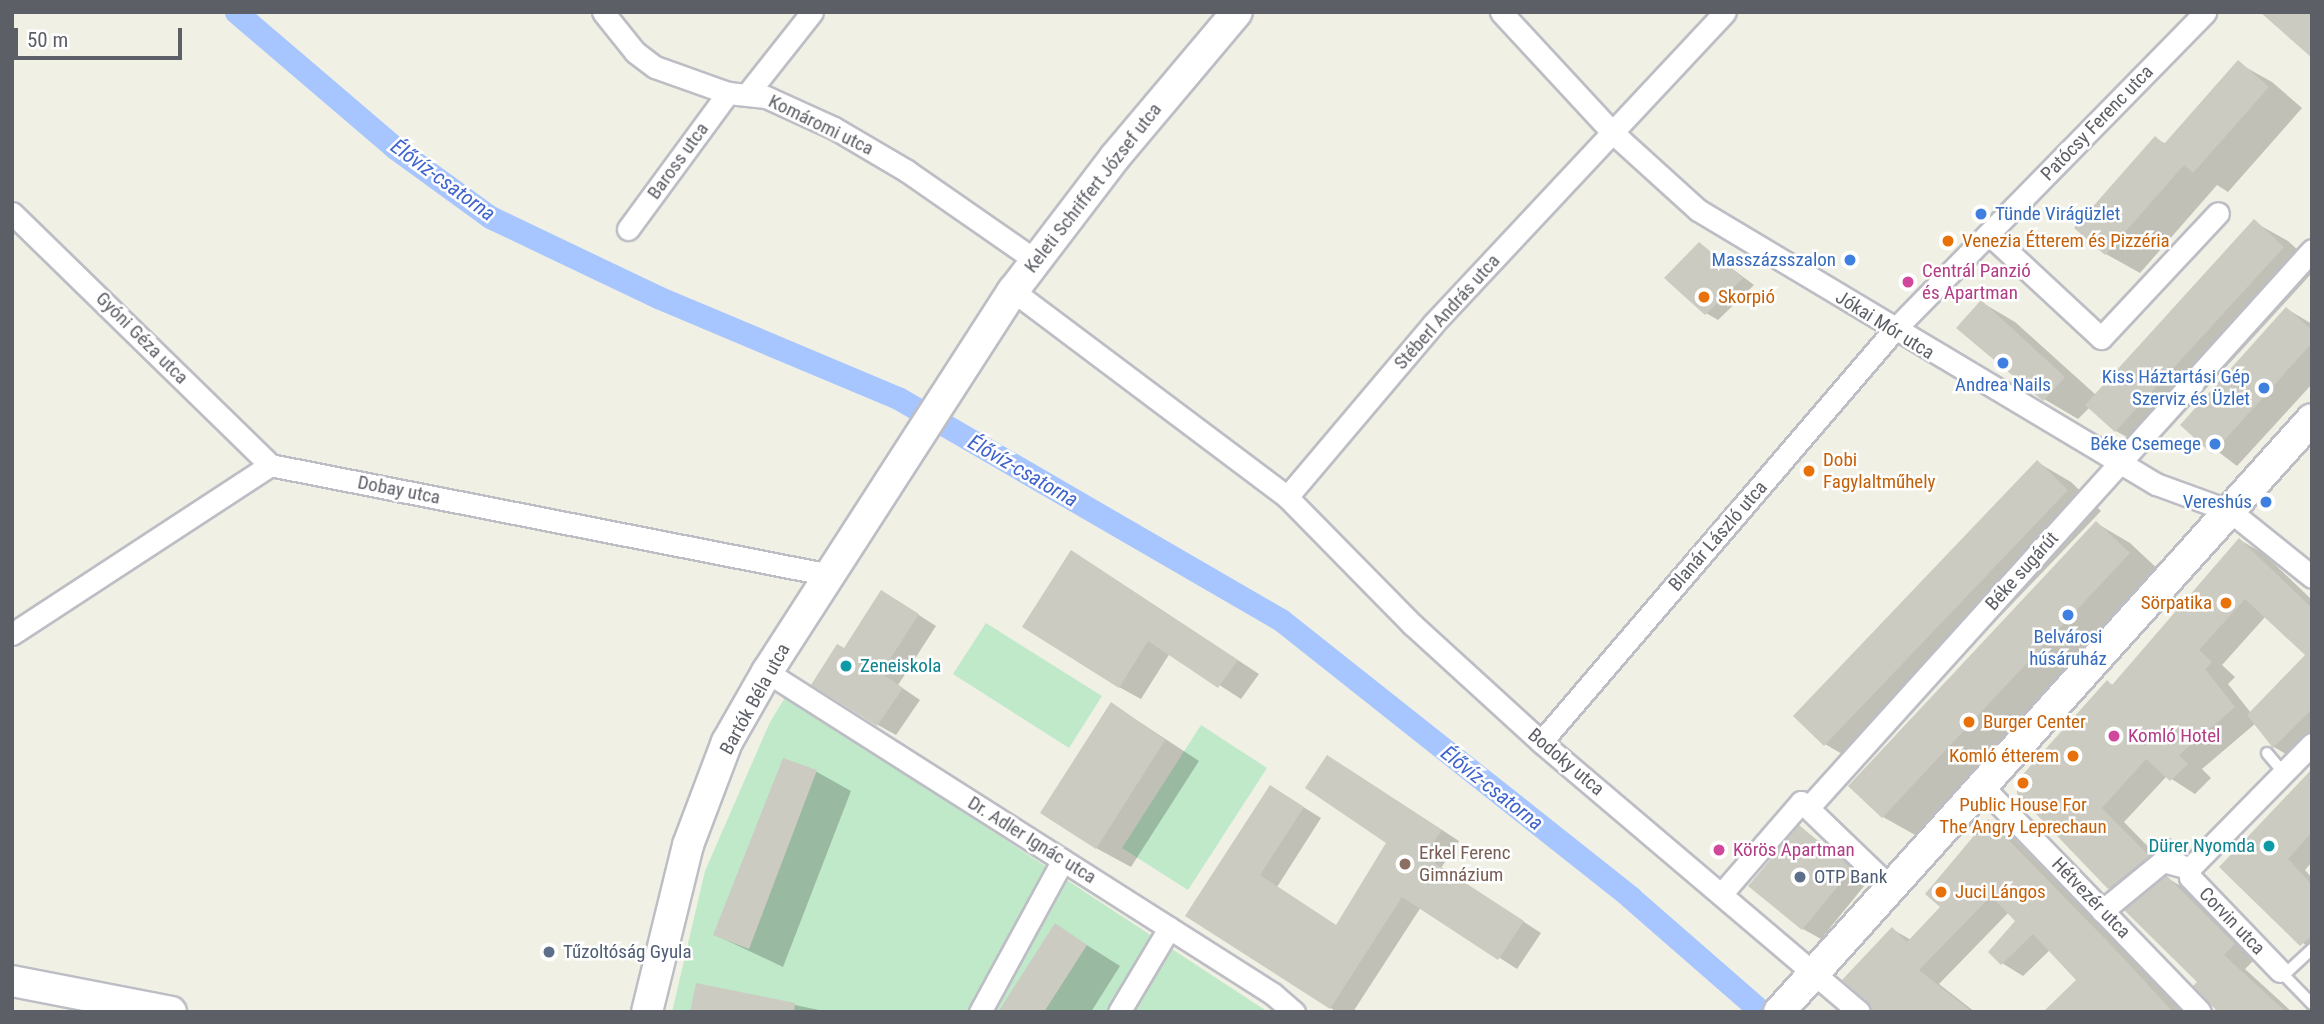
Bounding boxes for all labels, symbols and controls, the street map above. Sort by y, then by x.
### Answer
scale bar [18,14,186,58]
text: 50 m [27,28,68,52]
street label: Patócsy Ferenc utca [2036,61,2158,185]
street label: Komáromi utca [765,90,877,160]
street label: Keleti Schriffert József utca [1020,99,1166,277]
street label: Baross utca [643,118,713,204]
water label: Élővíz-csatorna [386,134,500,226]
place label: Tünde Virágüzlet [1995,203,2120,225]
marker: Tünde Virágüzlet [1973,206,1989,222]
place label: Venezia Étterem és Pizzéria [1962,230,2170,252]
marker: Venezia Étterem és Pizzéria [1940,233,1956,249]
place label: Masszázsszalon [1712,249,1836,271]
street label: Stéberl András utca [1389,250,1505,374]
marker: Masszázsszalon [1842,252,1858,268]
place label: Centrál Panzió és Apartman [1922,260,2031,304]
marker: Centrál Panzió és Apartman [1900,274,1916,290]
place label: Skorpió [1718,286,1775,308]
street label: Jókai Mór utca [1832,286,1938,364]
street label: Gyóni Géza utca [91,287,193,389]
marker: Skorpió [1696,289,1712,305]
marker: Andrea Nails [1995,355,2011,371]
place label: Kiss Háztartási Gép Szerviz és Üzlet [2102,366,2250,410]
place label: Andrea Nails [1955,374,2051,396]
marker: Kiss Háztartási Gép Szerviz és Üzlet [2256,380,2272,396]
water label: Élővíz-csatorna [964,429,1082,513]
place label: Béke Csemege [2090,433,2201,455]
marker: Béke Csemege [2207,436,2223,452]
place label: Dobi Fagylaltműhely [1823,449,1935,493]
marker: Dobi Fagylaltműhely [1801,463,1817,479]
street label: Dobay utca [356,471,442,509]
street label: Blanár László utca [1664,476,1772,596]
place label: Vereshús [2183,491,2252,513]
marker: Vereshús [2258,494,2274,510]
street label: Béke sugárút [1981,527,2063,615]
place label: Sörpatika [2141,592,2212,614]
marker: Sörpatika [2218,595,2234,611]
marker: Belvárosi húsáruház [2060,607,2076,623]
place label: Belvárosi húsáruház [2029,626,2107,670]
street label: Bartók Béla utca [715,640,795,758]
place label: Zeneiskola [860,655,941,677]
marker: Zeneiskola [838,658,854,674]
place label: Burger Center [1983,711,2086,733]
marker: Burger Center [1961,714,1977,730]
street label: Bodoky utca [1523,724,1609,800]
place label: Komló Hotel [2128,725,2220,747]
marker: Komló Hotel [2106,728,2122,744]
water label: Élővíz-csatorna [1436,740,1548,836]
place label: Komló étterem [1949,745,2059,767]
marker: Komló étterem [2065,748,2081,764]
marker: Public House For The Angry Leprechaun [2015,775,2031,791]
street label: Dr. Adler Ignác utca [964,791,1100,889]
place label: Public House For The Angry Leprechaun [1939,794,2107,838]
place label: Dürer Nyomda [2148,835,2255,857]
marker: Dürer Nyomda [2261,838,2277,854]
place label: Körös Apartman [1733,839,1855,861]
place label: Erkel Ferenc Gimnázium [1419,842,1511,886]
marker: Körös Apartman [1711,842,1727,858]
street label: Hétvezér utca [2047,853,2135,943]
marker: Erkel Ferenc Gimnázium [1397,856,1413,872]
place label: OTP Bank [1814,866,1887,888]
marker: OTP Bank [1792,869,1808,885]
place label: Juci Lángos [1955,881,2046,903]
street label: Corvin utca [2194,883,2270,959]
marker: Juci Lángos [1933,884,1949,900]
place label: Tűzoltóság Gyula [563,941,692,963]
marker: Tűzoltóság Gyula [541,944,557,960]

